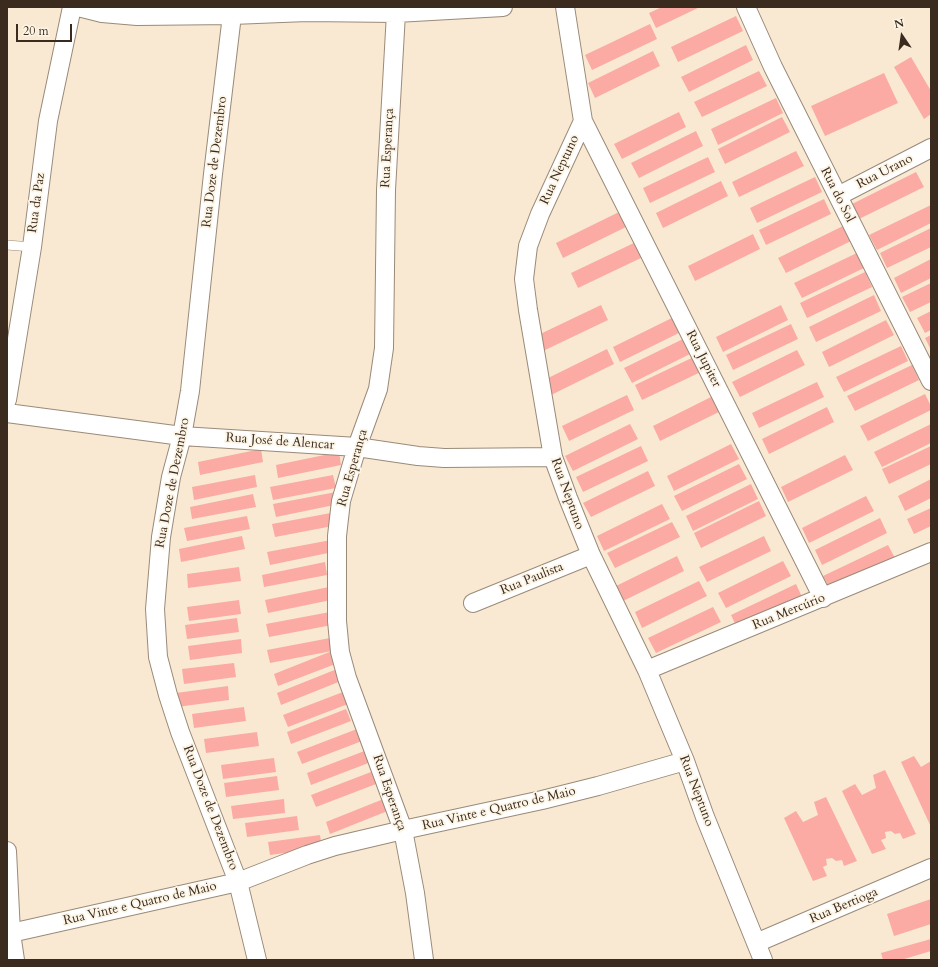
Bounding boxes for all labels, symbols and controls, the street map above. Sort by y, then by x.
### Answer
text: N [893,15,906,32]
scale bar [18,16,74,42]
north arrow [882,16,922,56]
text: 20 m [23,23,49,39]
street label: Rua Doze de Dezembro [199,95,231,229]
street label: Rua Esperança [378,108,398,188]
street label: Rua Neptuno [537,133,583,207]
street label: Rua Urano [854,151,916,193]
street label: Rua do Sol [817,165,857,225]
street label: Rua da Paz [25,172,49,234]
street label: Rua Jupiter [682,328,724,390]
street label: Rua Doze de Dezembro [153,417,193,549]
street label: Rua Esperança [335,428,371,508]
street label: Rua José de Alencar [225,430,335,454]
street label: Rua Neptuno [547,456,587,532]
street label: Rua Paulista [498,559,566,599]
street label: Rua Mercúrio [751,590,827,634]
street label: Rua Doze de Dezembro [179,743,241,873]
street label: Rua Esperança [369,753,409,833]
street label: Rua Neptuno [675,753,717,829]
street label: Rua Vinte e Quatro de Maio [421,784,577,834]
street label: Rua Vinte e Quatro de Maio [62,879,218,929]
street label: Rua Bertioga [808,885,880,927]

